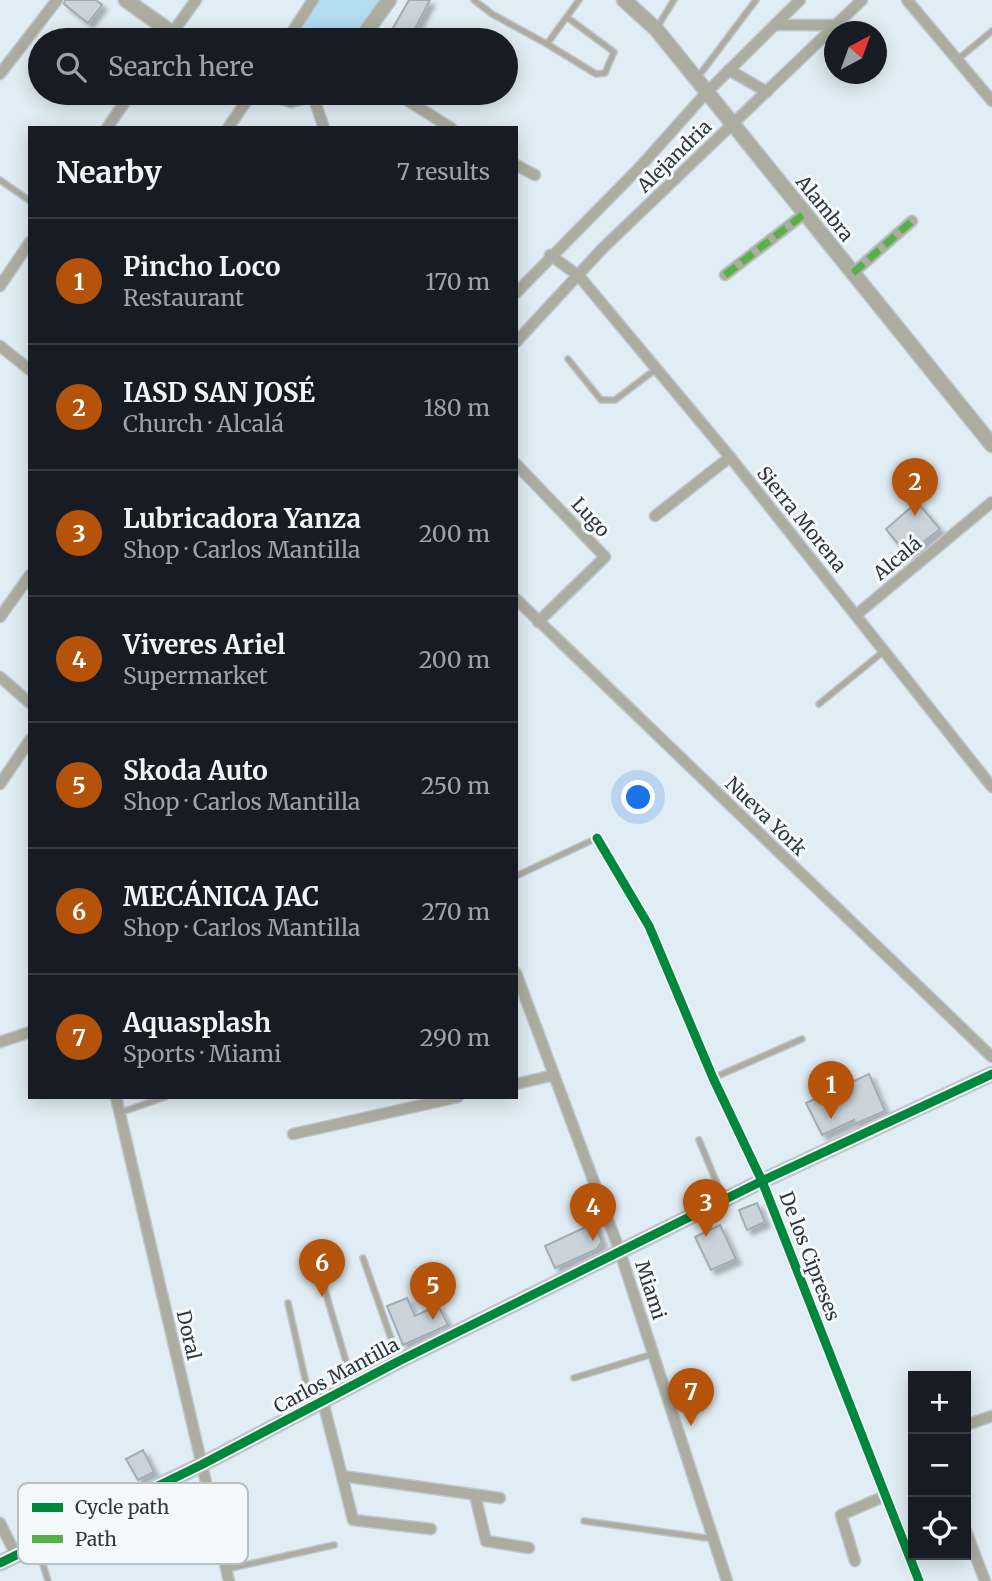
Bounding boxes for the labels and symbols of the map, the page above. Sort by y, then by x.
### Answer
north arrow [824,21,887,84]
street label: Alejandria [631,115,716,198]
street label: Alambra [790,169,859,246]
pin: 2 [892,458,938,516]
street label: Sierra Morena [752,461,852,577]
street label: Lugo [567,492,615,542]
street label: Alcalá [867,531,926,586]
street label: Nueva York [720,771,812,861]
your location [621,780,655,814]
pin: 1 [808,1061,854,1119]
pin: 3 [683,1179,729,1237]
pin: 4 [570,1183,616,1241]
street label: De los Cipreses [774,1188,846,1324]
pin: 6 [299,1239,345,1297]
street label: Miami [630,1258,672,1322]
pin: 5 [410,1262,456,1320]
street label: Doral [172,1308,206,1362]
street label: Carlos Mantilla [269,1332,403,1418]
pin: 7 [668,1368,714,1426]
legend [18,1483,248,1564]
text: Cycle path [75,1495,170,1519]
text: Path [75,1527,117,1551]

